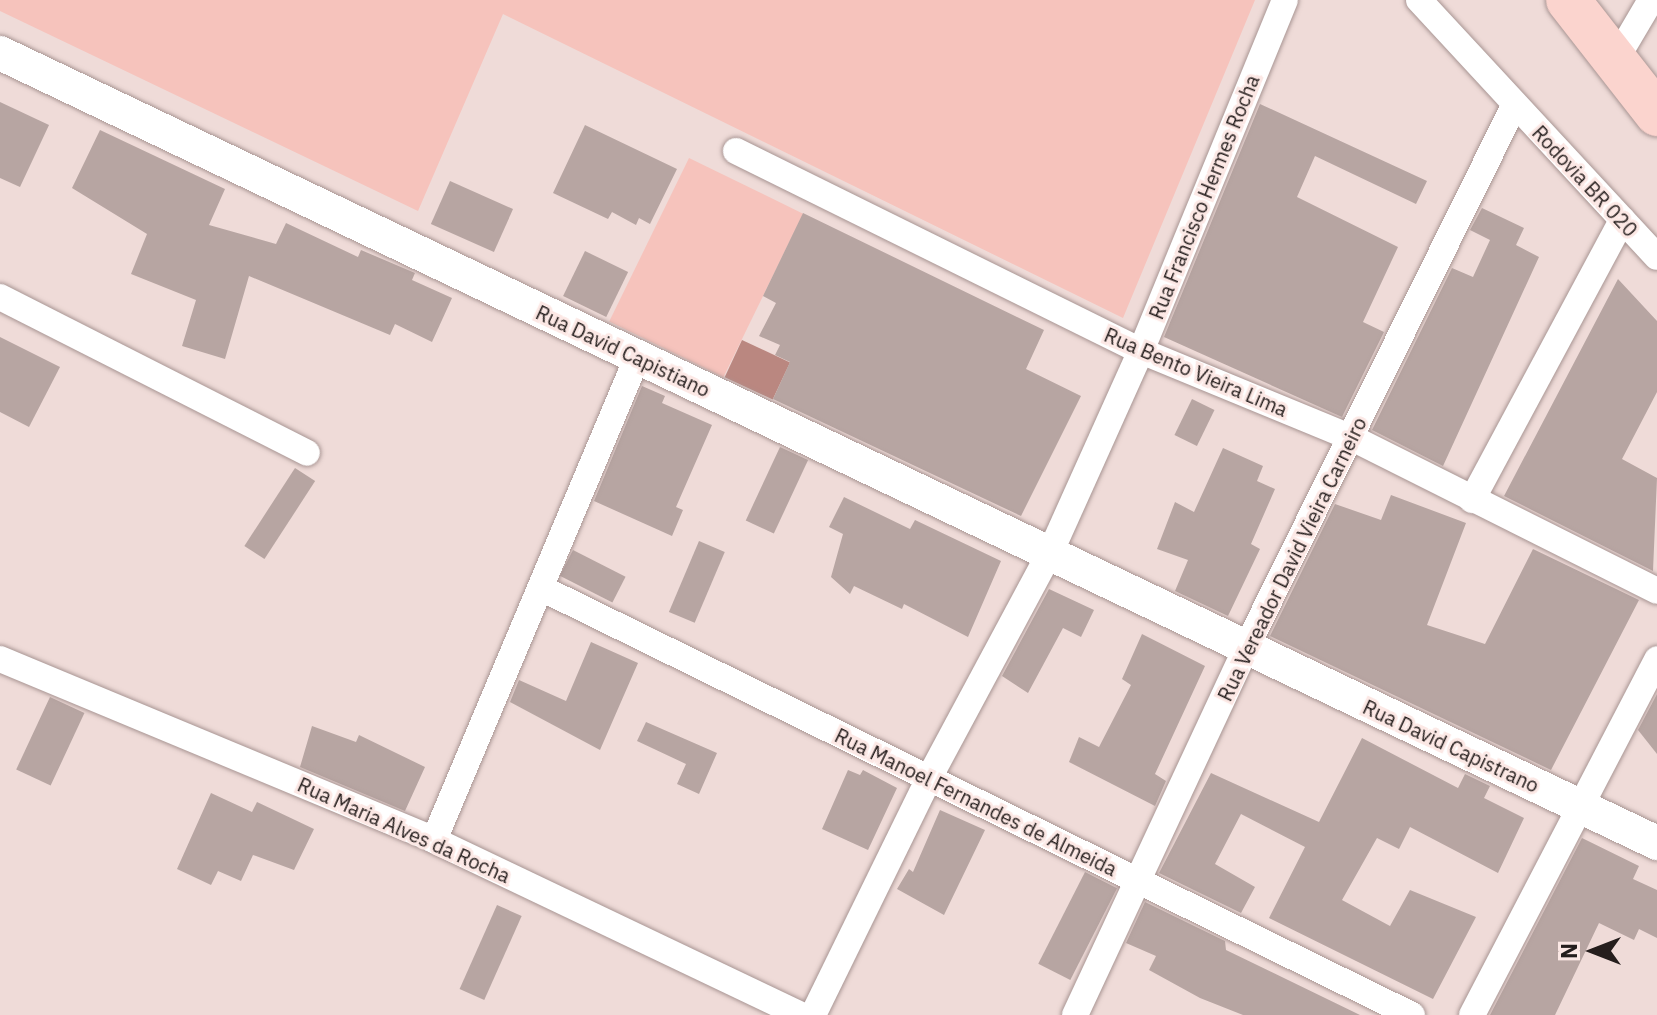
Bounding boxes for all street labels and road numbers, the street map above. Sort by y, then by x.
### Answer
street label: Rua Francisco Hermes Rocha [1144,71,1264,323]
street label: Rodovia BR 020 [1527,120,1643,242]
street label: Rua David Capistiano [532,300,714,402]
street label: Rua Bento Vieira Lima [1101,323,1291,421]
street label: Rua Vereador David Vieira Carneiro [1213,413,1371,705]
street label: Rua David Capistrano [1359,695,1543,797]
street label: Rua Manoel Fernandes de Almeida [831,723,1121,881]
street label: Rua Maria Alves da Rocha [294,772,514,888]

